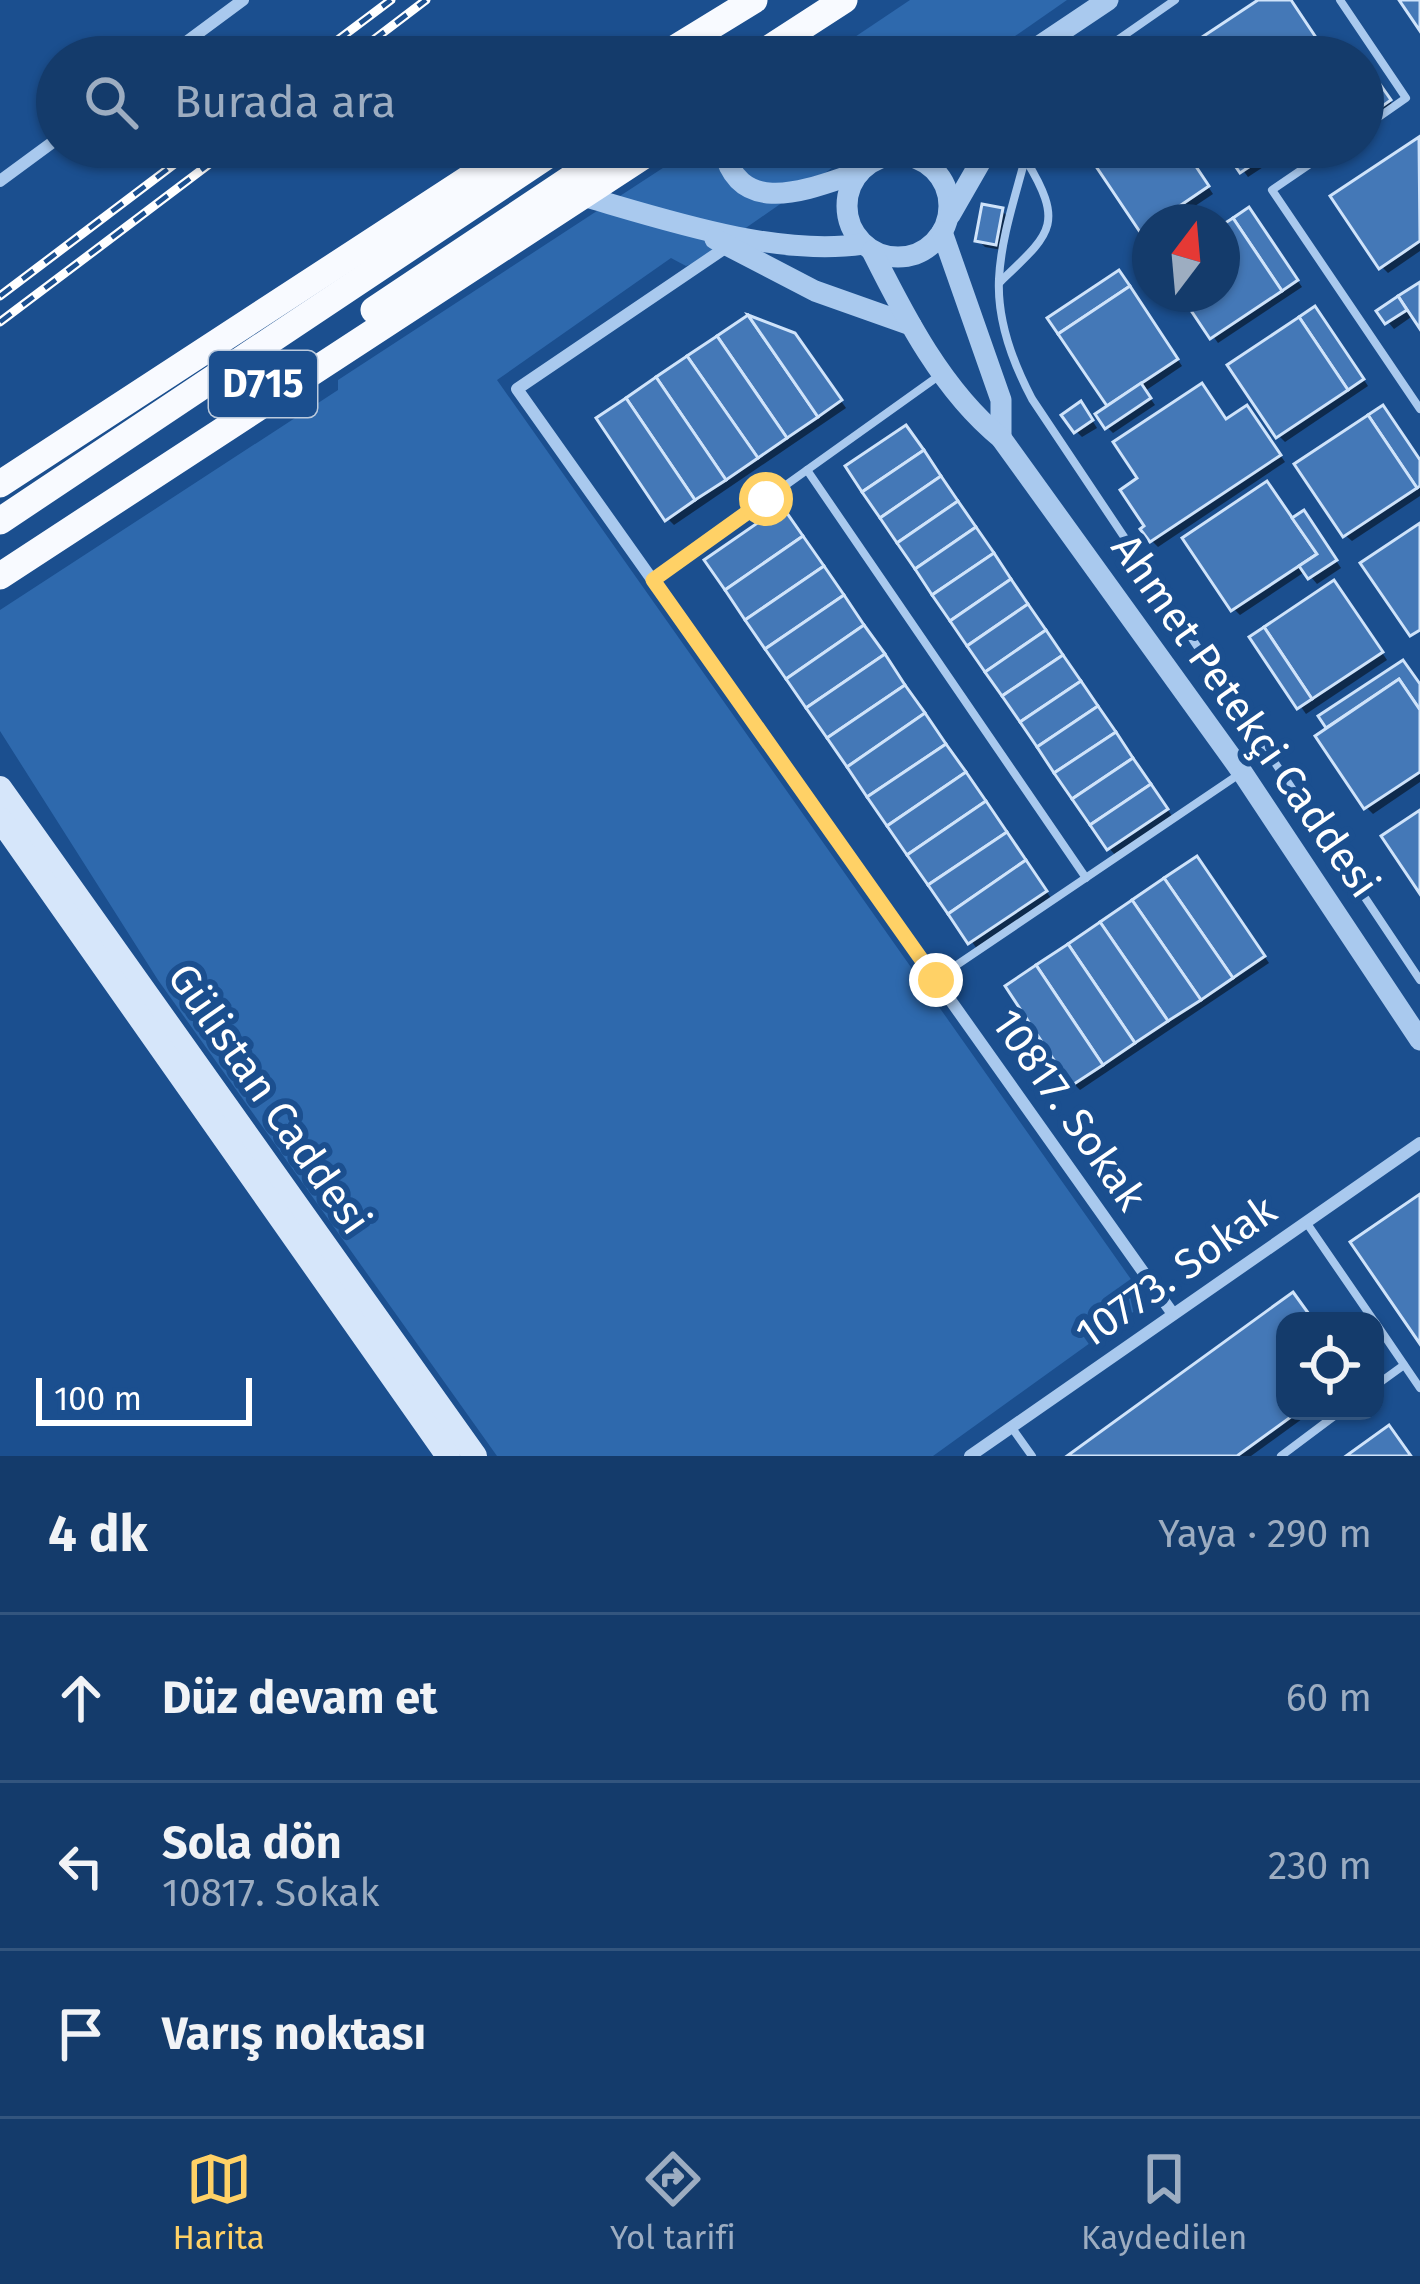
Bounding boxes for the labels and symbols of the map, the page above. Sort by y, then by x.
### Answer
north arrow [1132,204,1240,312]
road number: D715 [209,351,317,417]
route start [739,472,793,526]
street label: Ahmet Petekçi Caddesi [1101,525,1389,907]
route end [909,953,963,1007]
street label: Gülistan Caddesi [157,954,381,1244]
street label: 10817. Sokak [981,1000,1157,1221]
street label: 10773. Sokak [1066,1185,1286,1359]
scale bar [36,1372,252,1425]

